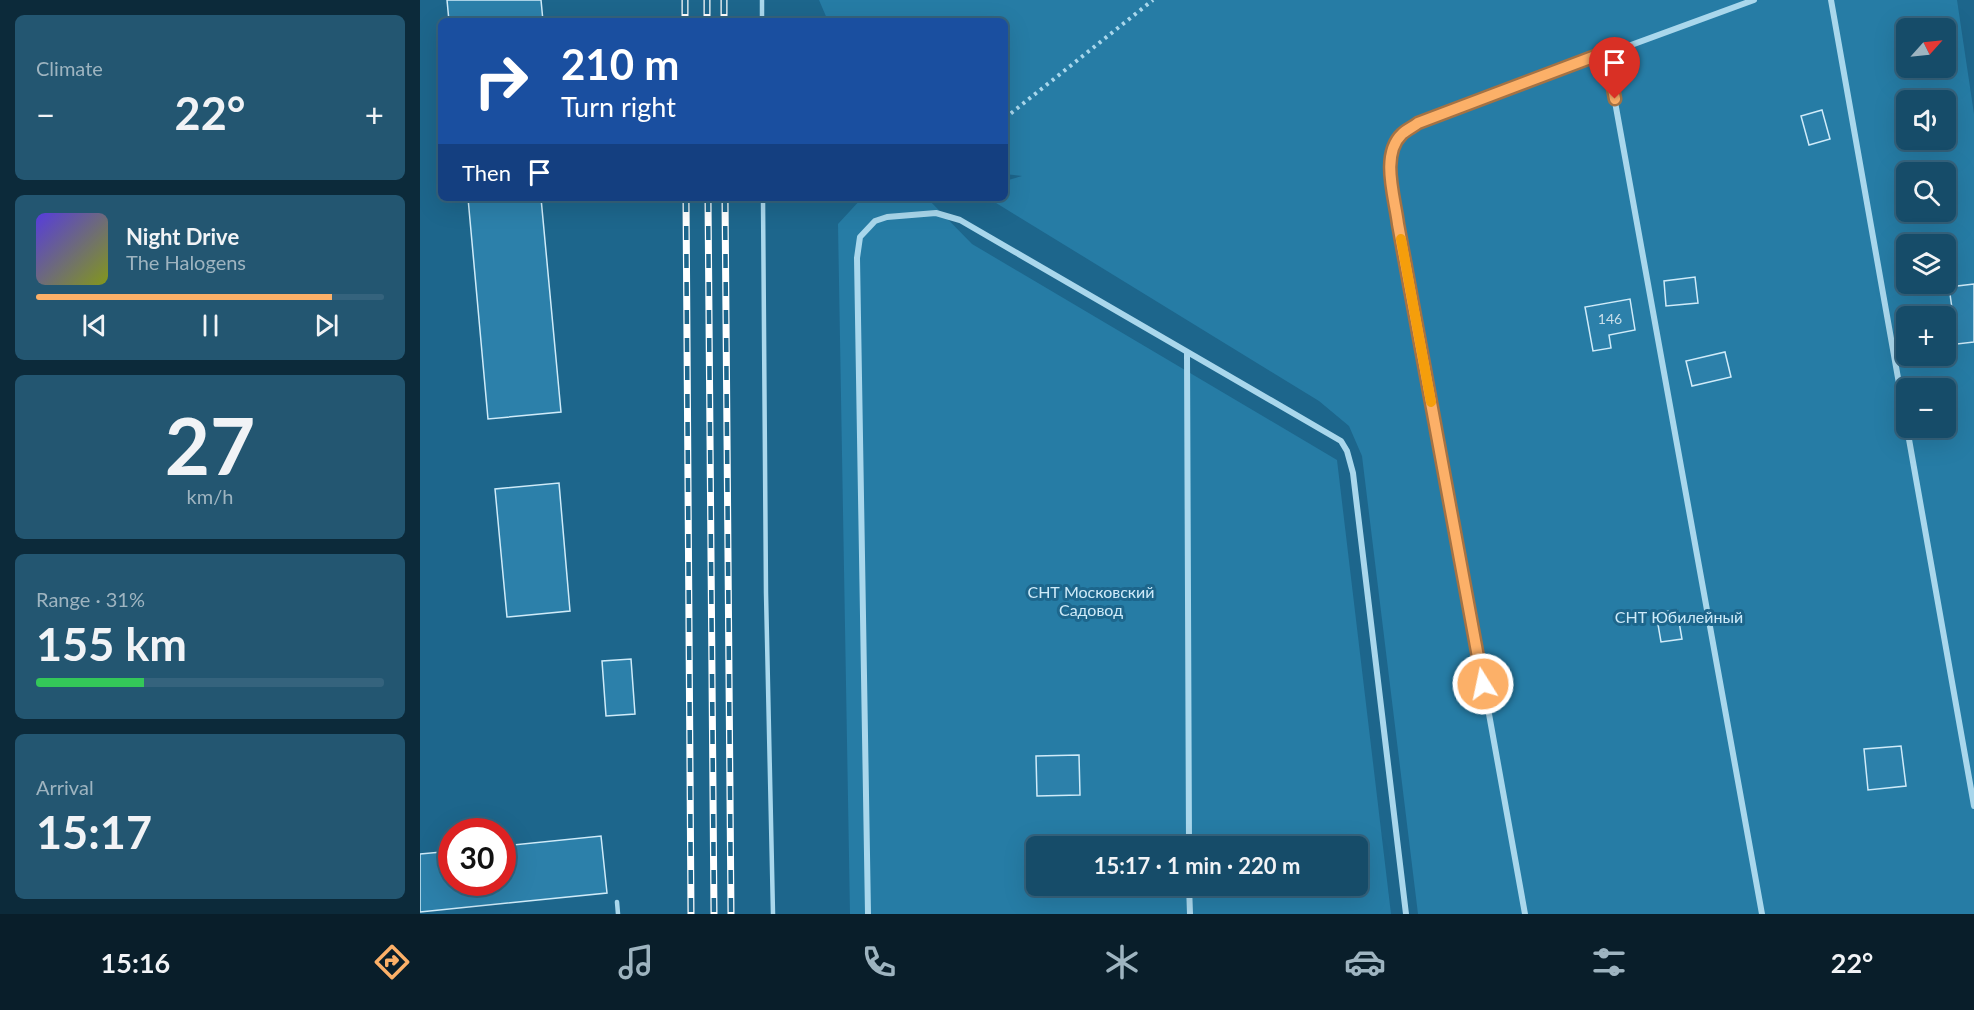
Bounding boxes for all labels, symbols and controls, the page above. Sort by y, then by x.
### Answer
north arrow [1896,18,1956,78]
map controls [1896,18,1956,438]
pin [1589,37,1640,99]
text: 210 m [561,39,679,89]
icon: right [462,42,540,120]
icon: arrive [1598,46,1631,79]
text: Climate [36,56,103,80]
text: 22° [175,86,245,140]
text: Turn right [561,90,676,123]
button: sound [1896,90,1956,150]
text: − [36,94,55,134]
text: + [365,94,384,134]
icon: arrive [523,156,556,189]
text: Then [462,159,511,186]
button: search [1896,162,1956,222]
text: Night Drive [126,223,239,250]
button: layers [1896,234,1956,294]
text: The Halogens [126,250,246,274]
button: + [1896,306,1956,366]
icon: previous [78,309,111,342]
icon: pause [194,309,227,342]
icon: next [310,309,343,342]
house number: 146 [1598,310,1622,327]
button: − [1896,378,1956,438]
text: 27 [165,398,255,492]
text: km/h [187,484,233,508]
park label: СНТ Московский Садовод [1027,582,1155,619]
text: Range · 31% [36,587,145,611]
park label: СНТ Юбилейный [1615,607,1743,626]
text: 155 km [36,617,187,671]
position arrow [1451,652,1515,716]
text: Arrival [36,775,94,799]
text: 15:17 [36,805,152,859]
speed limit sign: 30 [438,818,516,896]
text: 15:17 · 1 min · 220 m [1094,852,1300,879]
icon: directions [371,941,413,983]
icon: music [615,941,657,983]
icon: phone [858,941,900,983]
icon: climate [1101,941,1143,983]
icon: car [1344,941,1386,983]
icon: filters [1588,941,1630,983]
text: 15:16 [101,946,170,979]
text: 22° [1831,946,1873,979]

